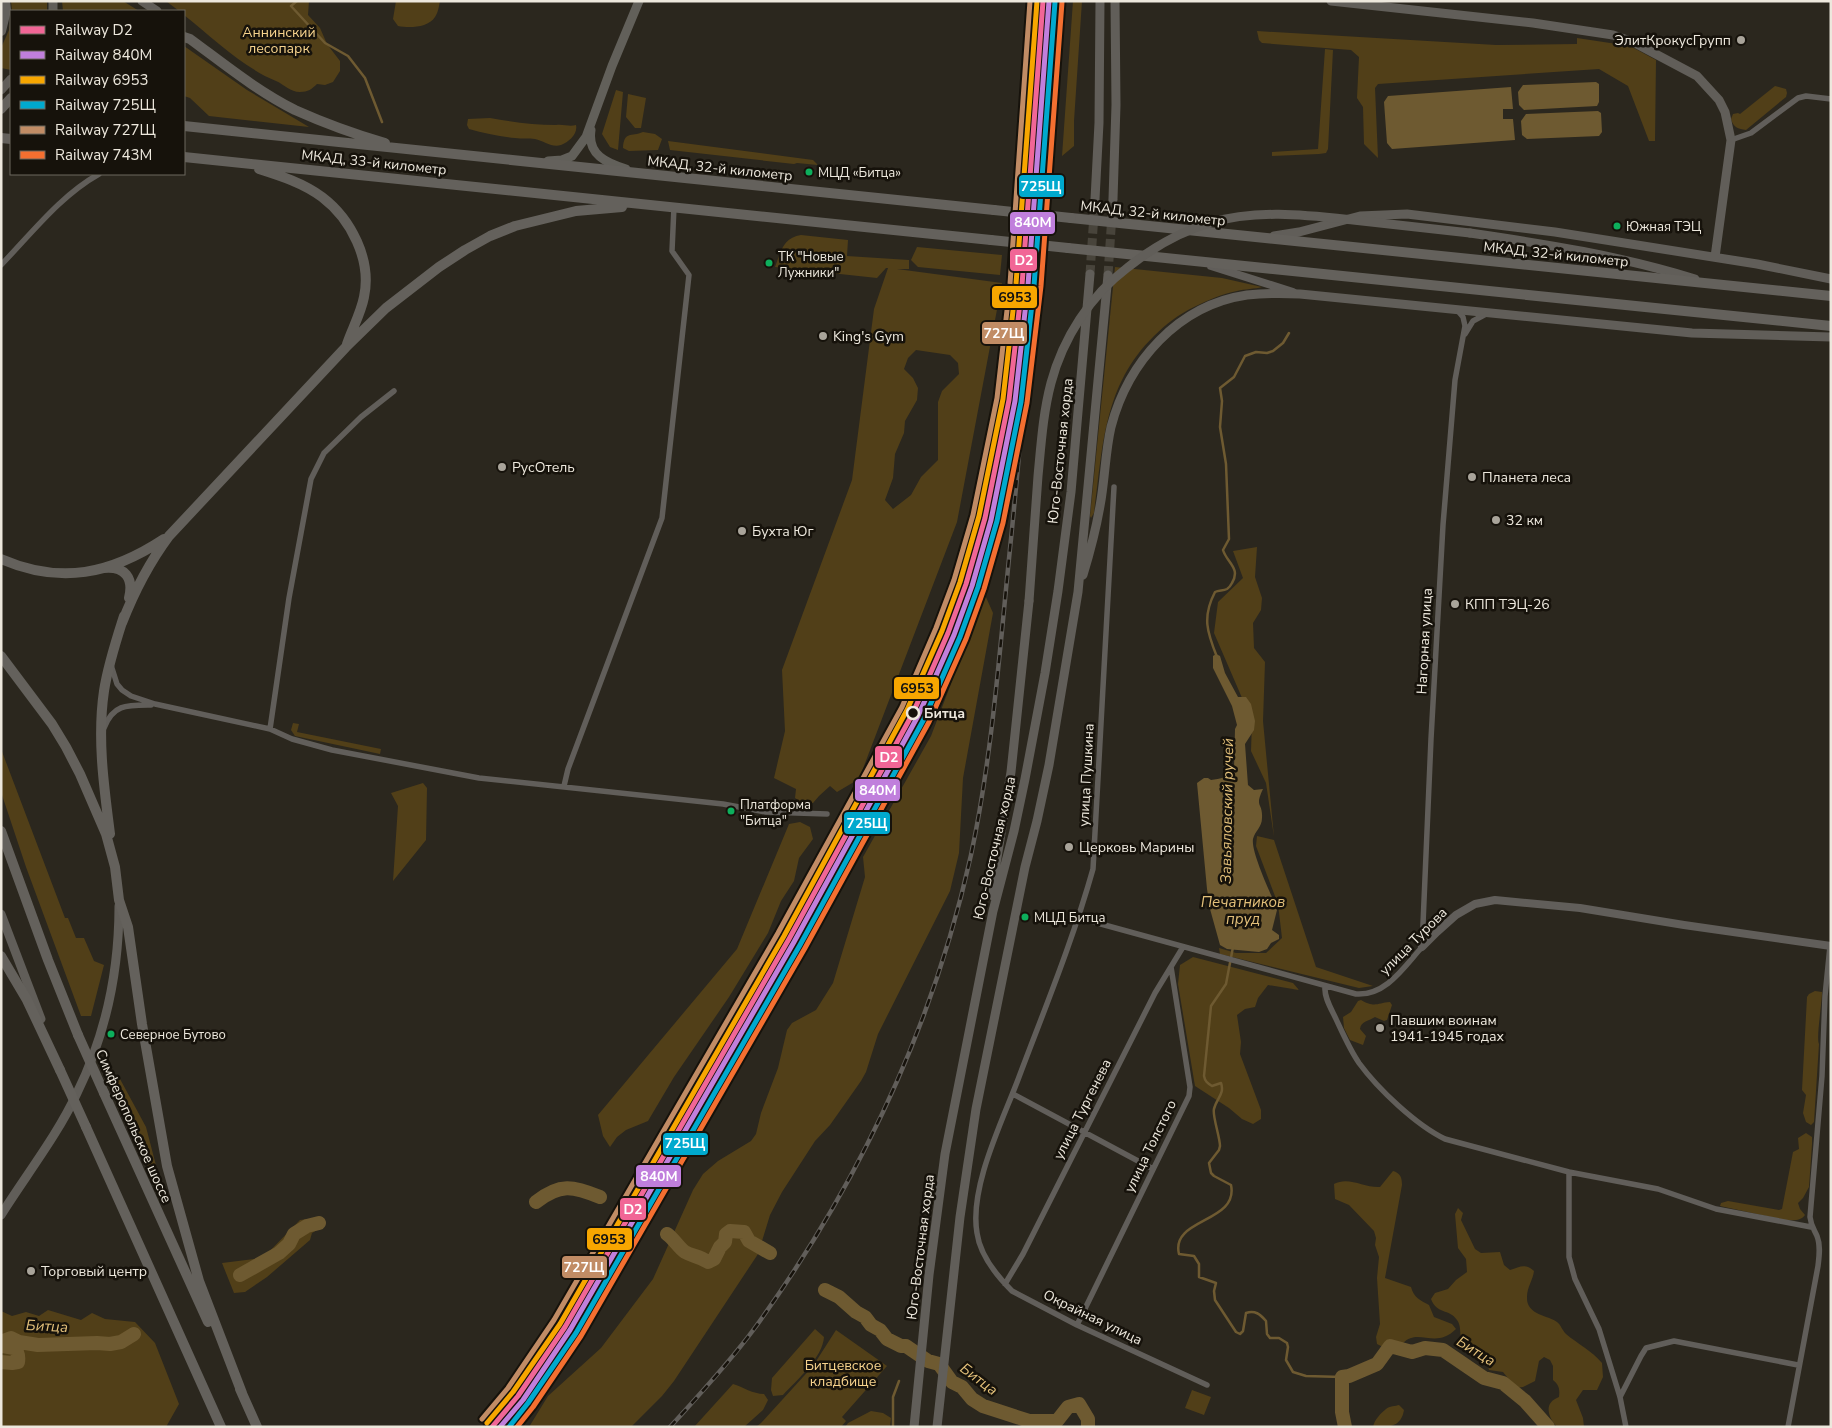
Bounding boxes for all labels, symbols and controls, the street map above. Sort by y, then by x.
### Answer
legend [10,10,185,175]
text: Railway D2 [55,20,133,40]
park label: Аннинский лесопарк [242,23,316,58]
place label: ЭлитКрокусГрупп [1614,31,1731,50]
marker: ЭлитКрокусГрупп [1735,34,1747,46]
text: Railway 840М [55,45,152,65]
text: Railway 6953 [55,70,149,90]
text: Railway 725Щ [55,95,156,115]
text: Railway 727Щ [55,120,156,140]
text: Railway 743М [55,145,152,165]
street label: МКАД, 33-й километр [300,145,448,180]
street label: МКАД, 32-й километр [646,151,794,186]
place label: МЦД «Битца» [818,164,901,182]
marker: МЦД «Битца» [804,167,814,177]
line badge: 725Щ [1018,174,1065,198]
text: 725Щ [1021,177,1062,196]
street label: МКАД, 32-й километр [1079,196,1227,231]
line badge: 840М [1009,211,1056,235]
text: 840М [1014,213,1052,232]
place label: Южная ТЭЦ [1626,218,1701,236]
marker: Южная ТЭЦ [1612,221,1622,231]
street label: МКАД, 32-й километр [1482,237,1630,272]
place label: ТК "Новые Лужники" [778,248,843,282]
line badge: D2 [1009,248,1038,272]
text: D2 [1014,251,1034,270]
marker: ТК "Новые Лужники" [764,258,774,268]
line badge: 6953 [991,285,1038,309]
text: 6953 [998,288,1032,307]
line badge: 727Щ [981,321,1028,345]
text: 727Щ [984,324,1025,343]
place label: King's Gym [833,327,904,346]
marker: King's Gym [817,330,829,342]
street label: Юго-Восточная хорда [1043,377,1078,525]
place label: РусОтель [512,458,575,477]
marker: РусОтель [496,461,508,473]
place label: Планета леса [1482,468,1571,487]
marker: Планета леса [1466,471,1478,483]
place label: 32 км [1506,511,1543,530]
marker: 32 км [1490,514,1502,526]
place label: Бухта Юг [752,522,814,541]
marker: Бухта Юг [736,525,748,537]
street label: Нагорная улица [1412,587,1437,695]
place label: КПП ТЭЦ-26 [1465,595,1550,614]
marker: КПП ТЭЦ-26 [1449,598,1461,610]
line badge: 6953 [893,676,940,700]
text: 6953 [900,679,934,698]
place label: Битца [924,704,965,723]
marker: Битца [906,706,920,720]
street label: улица Пушкина [1074,723,1099,827]
water label: Завьяловский ручей [1216,738,1238,884]
line badge: D2 [874,745,903,769]
text: D2 [879,748,899,767]
street label: Юго-Восточная хорда [969,775,1020,922]
line badge: 840М [854,778,901,802]
text: 840М [859,781,897,800]
place label: Платформа "Битца" [740,796,811,830]
marker: Платформа "Битца" [726,806,736,816]
line badge: 725Щ [843,811,891,835]
text: 725Щ [847,814,888,833]
place label: Церковь Марины [1079,838,1194,857]
marker: Церковь Марины [1063,841,1075,853]
water label: Печатников пруд [1201,892,1285,929]
street label: улица Турова [1375,903,1451,979]
place label: МЦД Битца [1034,909,1106,927]
marker: МЦД Битца [1020,912,1030,922]
place label: Павшим воинам 1941-1945 годах [1390,1011,1505,1046]
marker: Павшим воинам 1941-1945 годах [1374,1022,1386,1034]
place label: Северное Бутово [120,1026,226,1044]
marker: Северное Бутово [106,1029,116,1039]
street label: Симферопольское шоссе [91,1046,176,1206]
street label: улица Тургенева [1049,1056,1116,1163]
street label: улица Толстого [1120,1097,1181,1196]
line badge: 725Щ [662,1132,709,1156]
text: 725Щ [665,1134,706,1153]
line badge: 840М [635,1164,682,1188]
text: 840М [640,1167,678,1186]
street label: Юго-Восточная хорда [902,1173,939,1321]
line badge: D2 [619,1197,647,1221]
text: D2 [623,1200,643,1219]
line badge: 6953 [586,1227,633,1251]
text: 6953 [592,1230,626,1249]
line badge: 727Щ [561,1255,608,1279]
text: 727Щ [564,1258,605,1277]
place label: Торговый центр [41,1262,147,1281]
marker: Торговый центр [25,1265,37,1277]
street label: Окрайная улица [1040,1285,1146,1350]
water label: Битца [25,1315,69,1337]
water label: Битца [1453,1331,1499,1371]
park label: Битцевское кладбище [805,1356,881,1391]
water label: Битца [956,1358,1002,1400]

